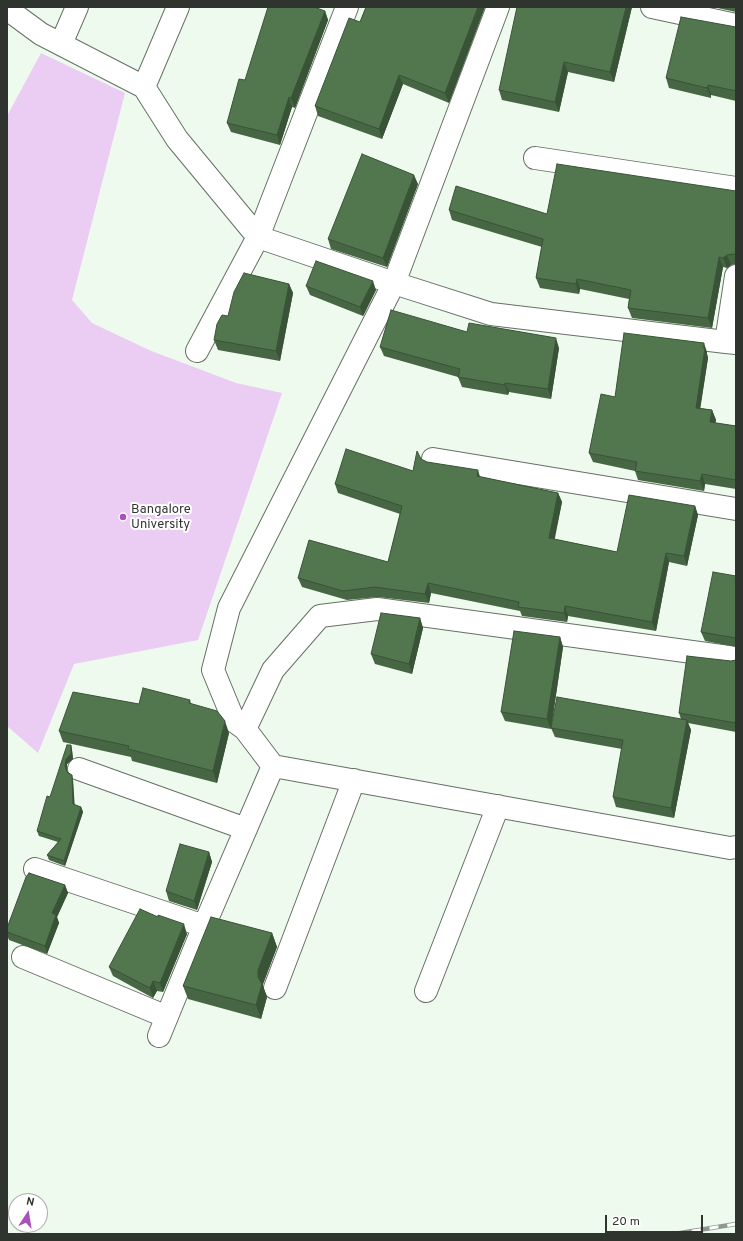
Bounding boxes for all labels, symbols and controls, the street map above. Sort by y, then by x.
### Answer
place label: Bangalore University [131,502,191,533]
marker: Bangalore University [118,512,128,522]
north arrow [8,1193,48,1233]
text: N [25,1195,36,1210]
scale bar [607,1207,705,1233]
text: 20 m [612,1214,640,1230]

